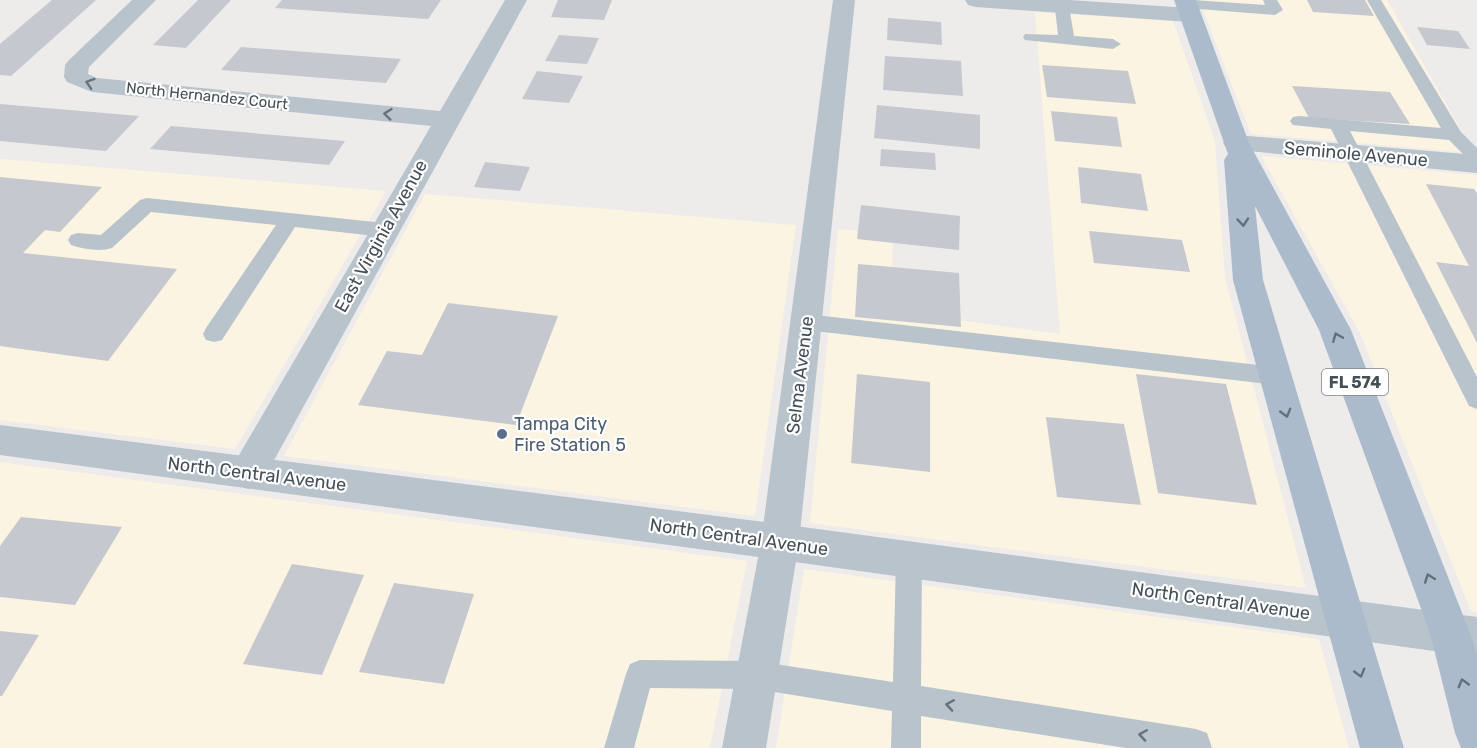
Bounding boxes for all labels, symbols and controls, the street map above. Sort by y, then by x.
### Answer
one-way arrow [85,78,96,90]
street label: North Hernandez Court [125,79,289,113]
one-way arrow [384,108,393,121]
street label: Seminole Avenue [1283,137,1429,171]
street label: East Virginia Avenue [330,156,432,316]
one-way arrow [1236,218,1249,227]
street label: Selma Avenue [782,315,818,435]
one-way arrow [1332,332,1344,343]
road number: FL 574 [1322,369,1388,395]
one-way arrow [1279,407,1291,418]
place label: Tampa City Fire Station 5 [514,413,626,456]
marker: Tampa City Fire Station 5 [495,427,509,441]
street label: North Central Avenue [166,452,348,496]
street label: North Central Avenue [648,514,830,560]
one-way arrow [1424,573,1436,584]
street label: North Central Avenue [1130,578,1312,624]
one-way arrow [1353,667,1365,678]
one-way arrow [1458,678,1471,688]
one-way arrow [945,700,955,712]
one-way arrow [1138,730,1147,742]

